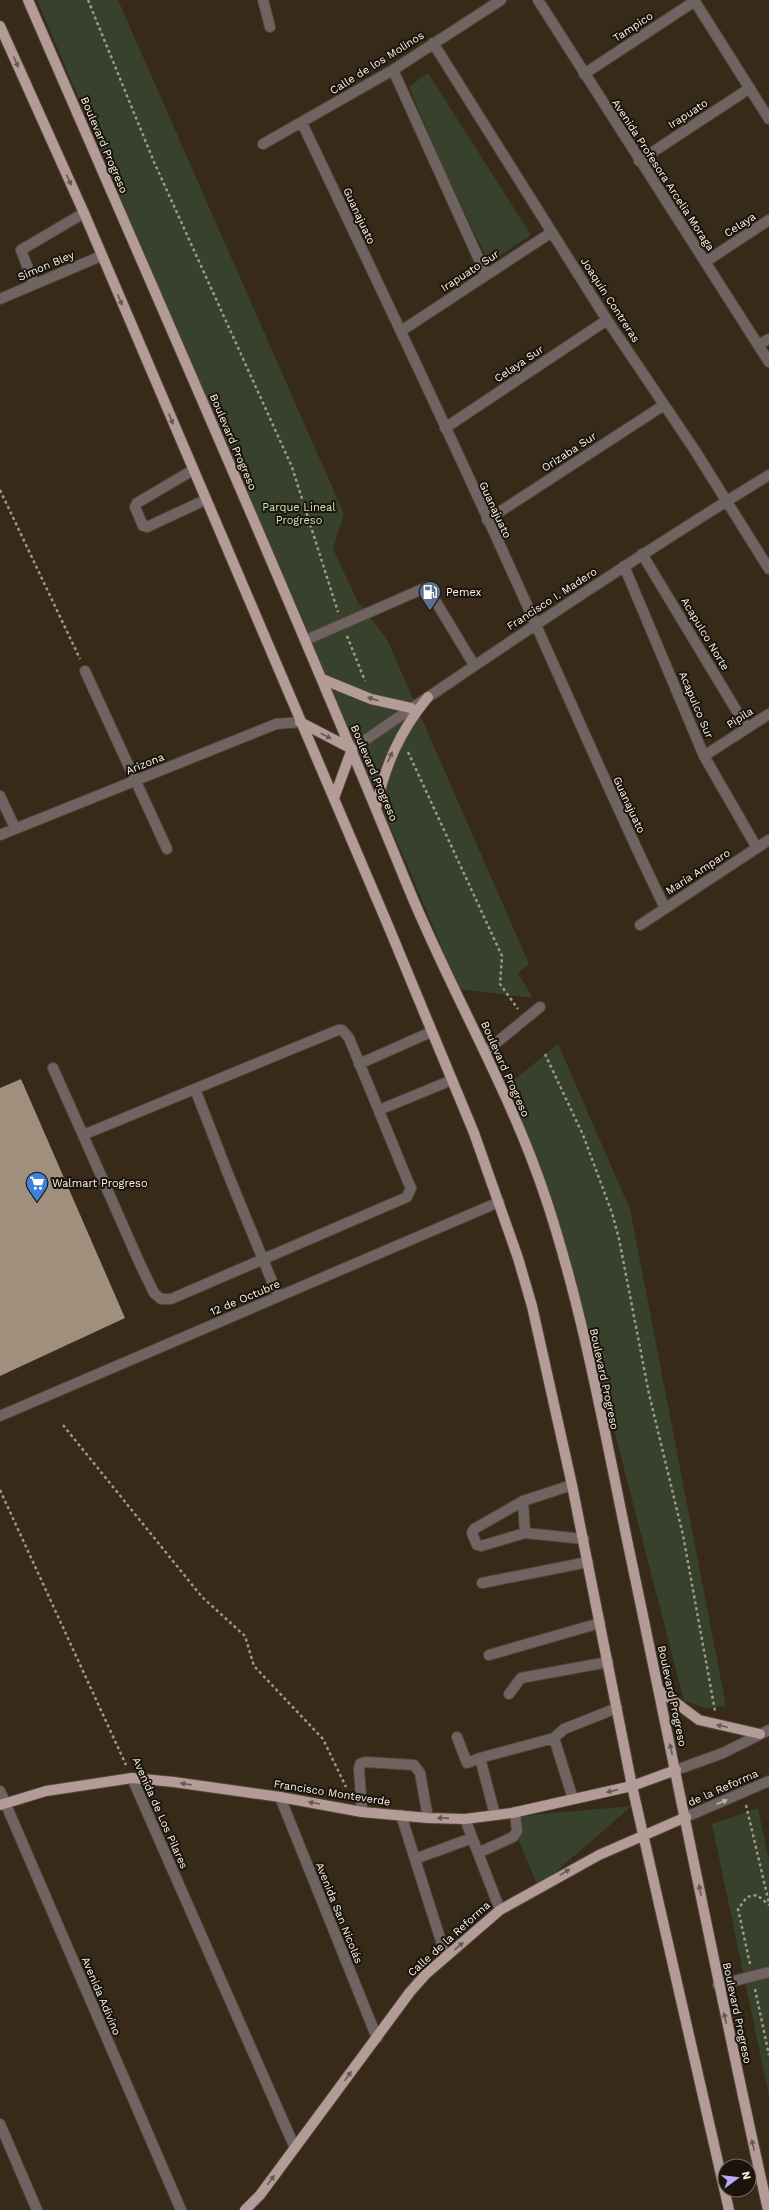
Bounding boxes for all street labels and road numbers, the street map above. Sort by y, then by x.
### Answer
street label: Tampico [611,9,655,45]
street label: Calle de los Molinos [328,29,427,97]
street label: Boulevard Progreso [78,95,130,195]
street label: Irapuato [666,96,710,132]
street label: Avenida Profesora Arcelia Moraga [609,97,717,253]
street label: Guanajuato [340,186,378,246]
street label: Celaya [722,210,758,240]
street label: Irapuato Sur [438,247,502,295]
street label: Simon Bley [16,248,76,284]
street label: Joaquín Contreras [578,255,642,345]
street label: Celaya Sur [492,342,547,385]
street label: Boulevard Progreso [207,392,259,492]
street label: Orizaba Sur [539,429,599,474]
street label: Guanajuato [476,480,514,540]
street label: Francisco I. Madero [505,565,599,633]
street label: Acapulco Norte [678,595,732,673]
street label: Acapulco Sur [676,670,716,741]
street label: Pípila [724,705,756,731]
street label: Boulevard Progreso [348,723,400,823]
street label: Arizona [124,750,166,778]
street label: Guanajuato [610,775,648,835]
street label: María Amparo [663,846,733,898]
street label: Boulevard Progreso [478,1019,532,1119]
street label: 12 de Octubre [208,1277,282,1319]
street label: Boulevard Progreso [587,1327,621,1431]
street label: Boulevard Progreso [655,1644,689,1748]
street label: Avenida de Los Pilares [130,1755,191,1871]
street label: de la Reforma [686,1767,760,1809]
street label: Francisco Monteverde [273,1777,391,1809]
street label: Avenida San Nicolás [313,1860,365,1966]
street label: Calle de la Reforma [405,1899,493,1979]
street label: Avenida Adivino [79,1955,123,2037]
street label: Boulevard Progreso [720,1961,754,2065]

